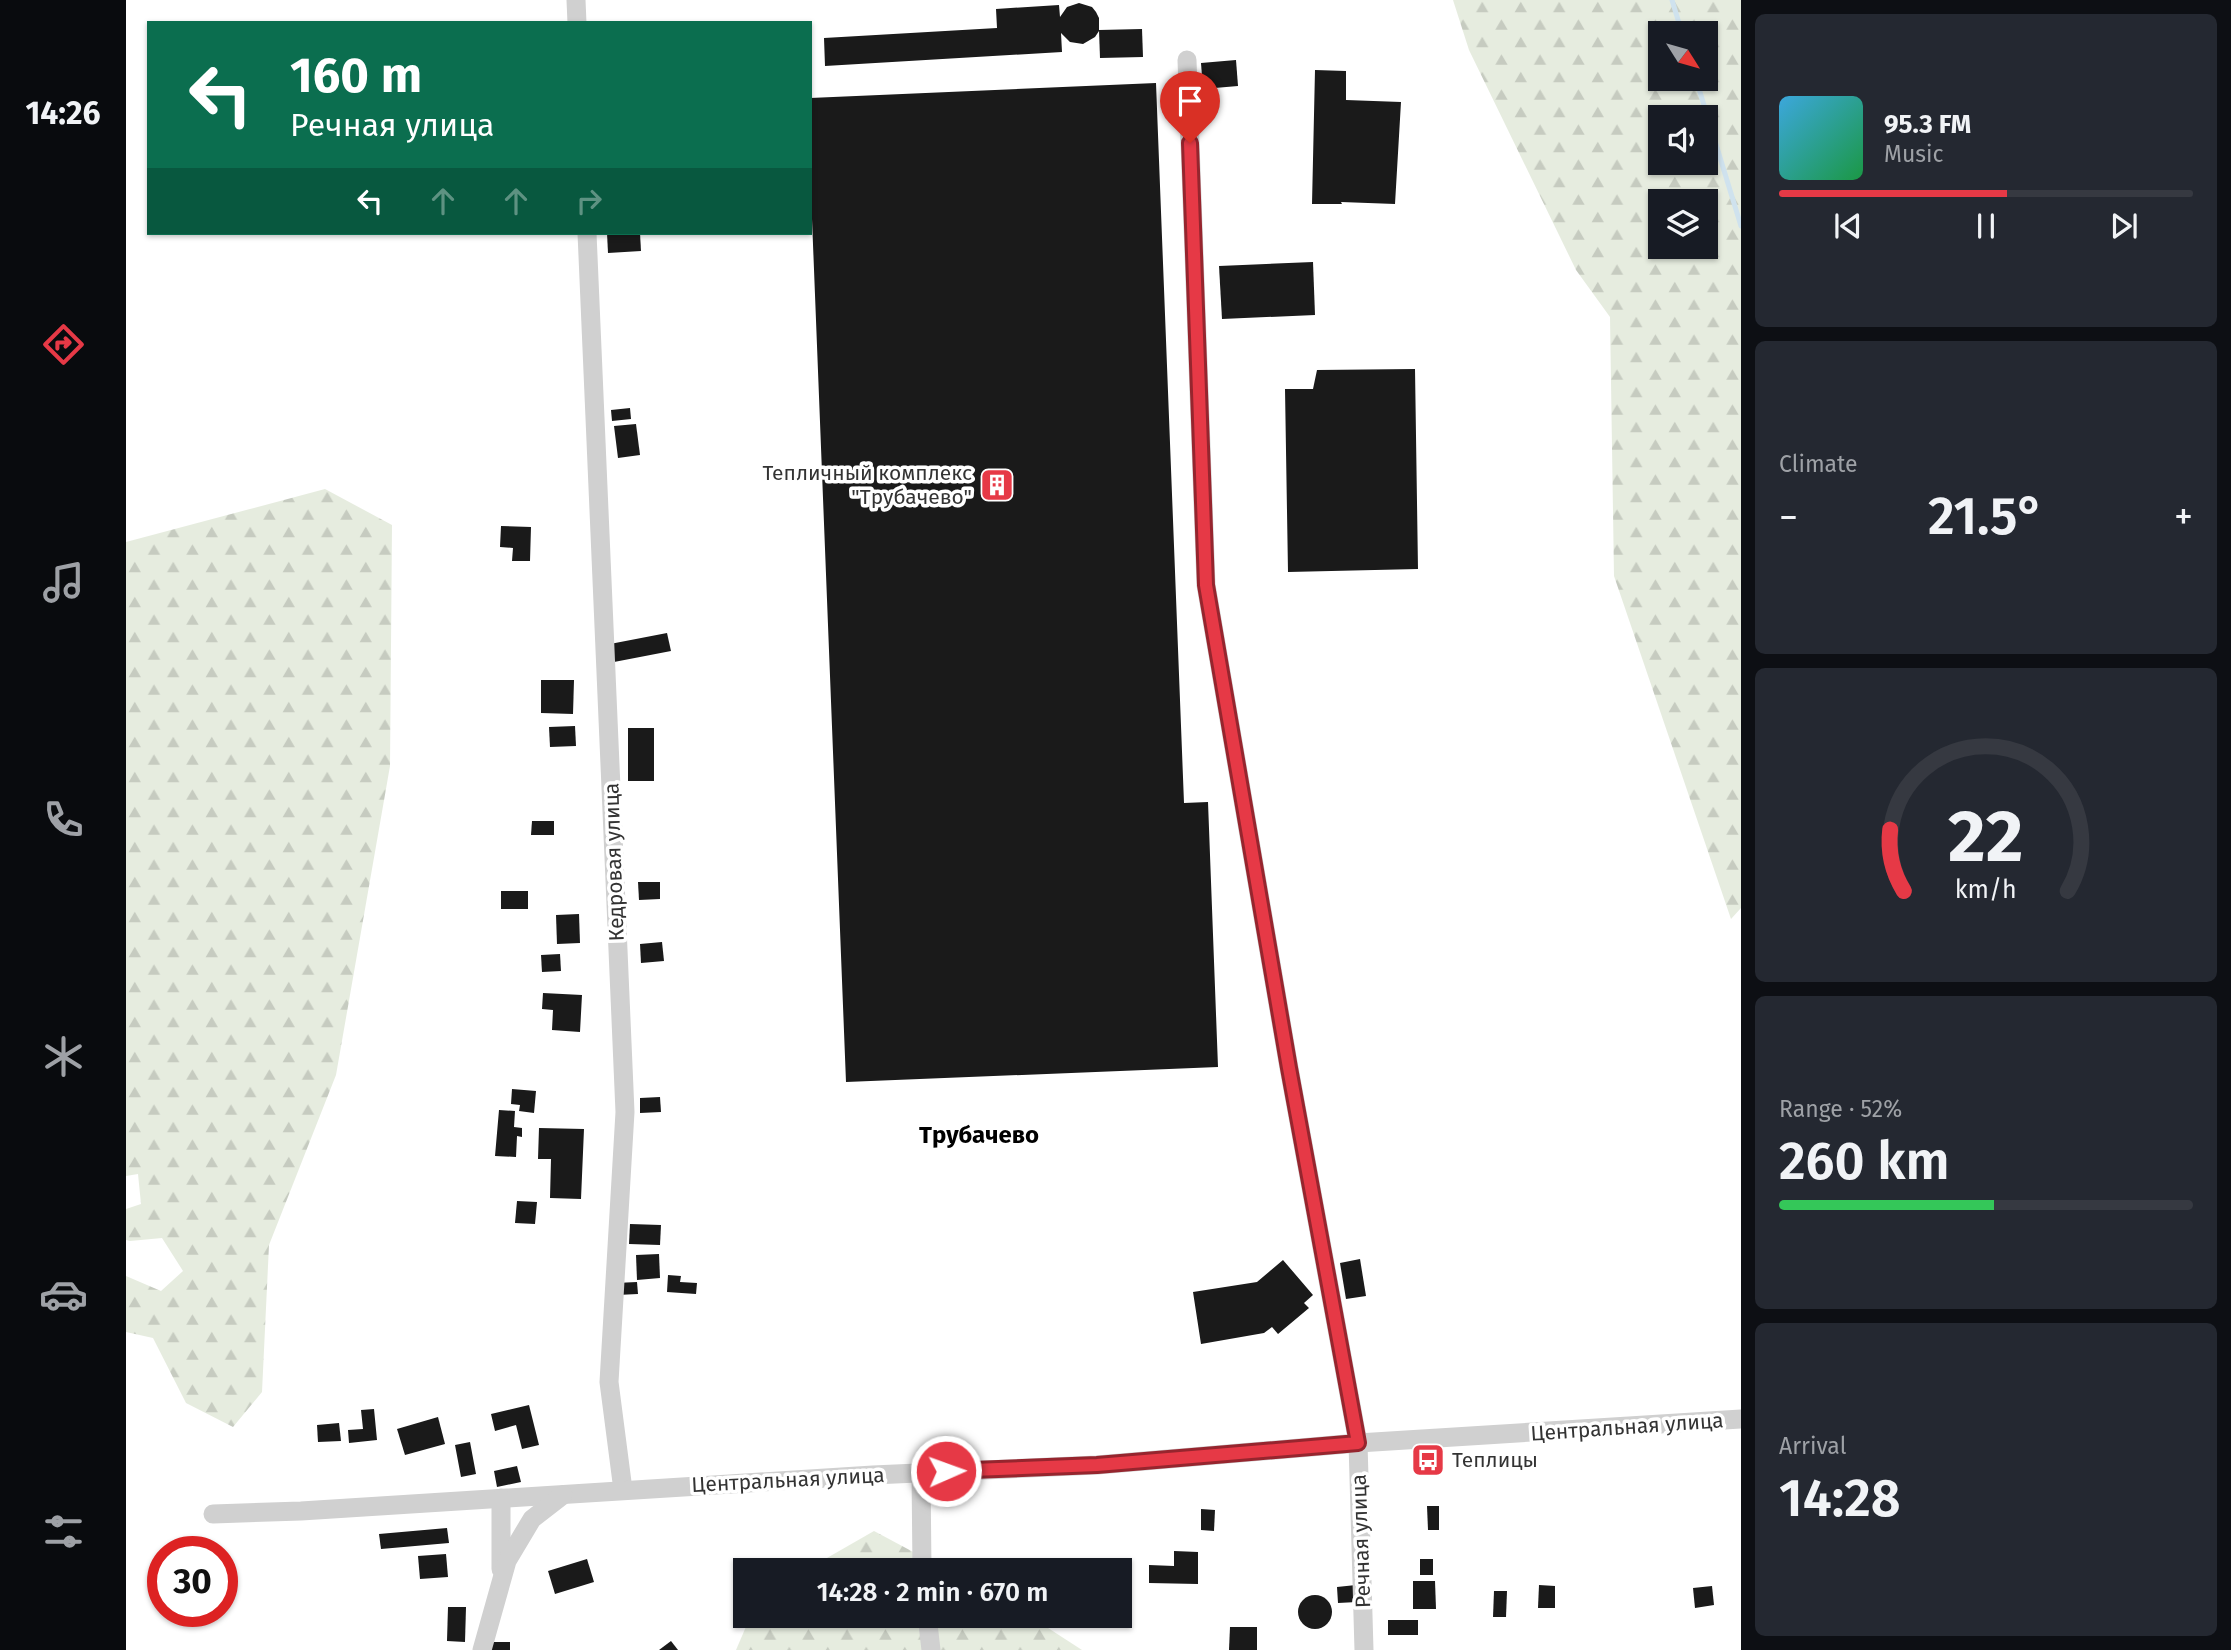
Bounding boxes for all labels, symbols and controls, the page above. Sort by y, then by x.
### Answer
north arrow [1648,21,1718,91]
map controls [1648,21,1718,259]
text: 160 m [290,46,422,105]
icon: left [175,49,266,140]
pin [1160,71,1220,143]
icon: arrive [1171,82,1209,120]
text: 14:26 [25,94,101,132]
button: sound [1648,105,1718,175]
text: Речная улица [290,106,494,144]
text: 95.3 FM [1884,109,1971,140]
text: Music [1884,140,1944,168]
icon: left [351,182,389,220]
icon: ahead [424,182,462,220]
icon: ahead [497,182,535,220]
icon: right [570,182,608,220]
button: layers [1648,189,1718,259]
icon: previous [1829,207,1867,245]
icon: pause [1967,207,2005,245]
icon: next [2105,207,2143,245]
icon: directions [39,320,88,369]
text: Climate [1779,450,1858,478]
place label: Тепличный комплекс "Трубачево" [762,460,972,510]
building icon: Тепличный комплекс "Трубачево" [978,466,1016,504]
text: 21.5° [1928,485,2044,548]
text: − [1779,494,1798,540]
text: + [2174,494,2193,540]
icon: music [39,558,88,607]
street label: Кедровая улица [598,782,630,942]
text: 22 [1948,793,2024,880]
icon: phone [39,795,88,844]
text: km/h [1955,875,2017,905]
icon: climate [39,1032,88,1081]
text: Range · 52% [1779,1095,1902,1123]
district label: Трубачево [919,1121,1039,1149]
text: 260 km [1779,1130,1950,1193]
icon: car [39,1270,88,1319]
street label: Центральная улица [1530,1407,1724,1447]
text: Arrival [1779,1432,1846,1460]
position arrow [909,1434,983,1508]
bus stop icon: Теплицы [1409,1441,1447,1479]
place label: Теплицы [1452,1447,1538,1473]
street label: Центральная улица [691,1462,885,1498]
text: 14:28 [1779,1467,1901,1530]
street label: Речная улица [1346,1474,1376,1608]
icon: filters [39,1507,88,1556]
speed limit sign: 30 [147,1536,238,1627]
text: 14:28 · 2 min · 670 m [817,1577,1048,1608]

